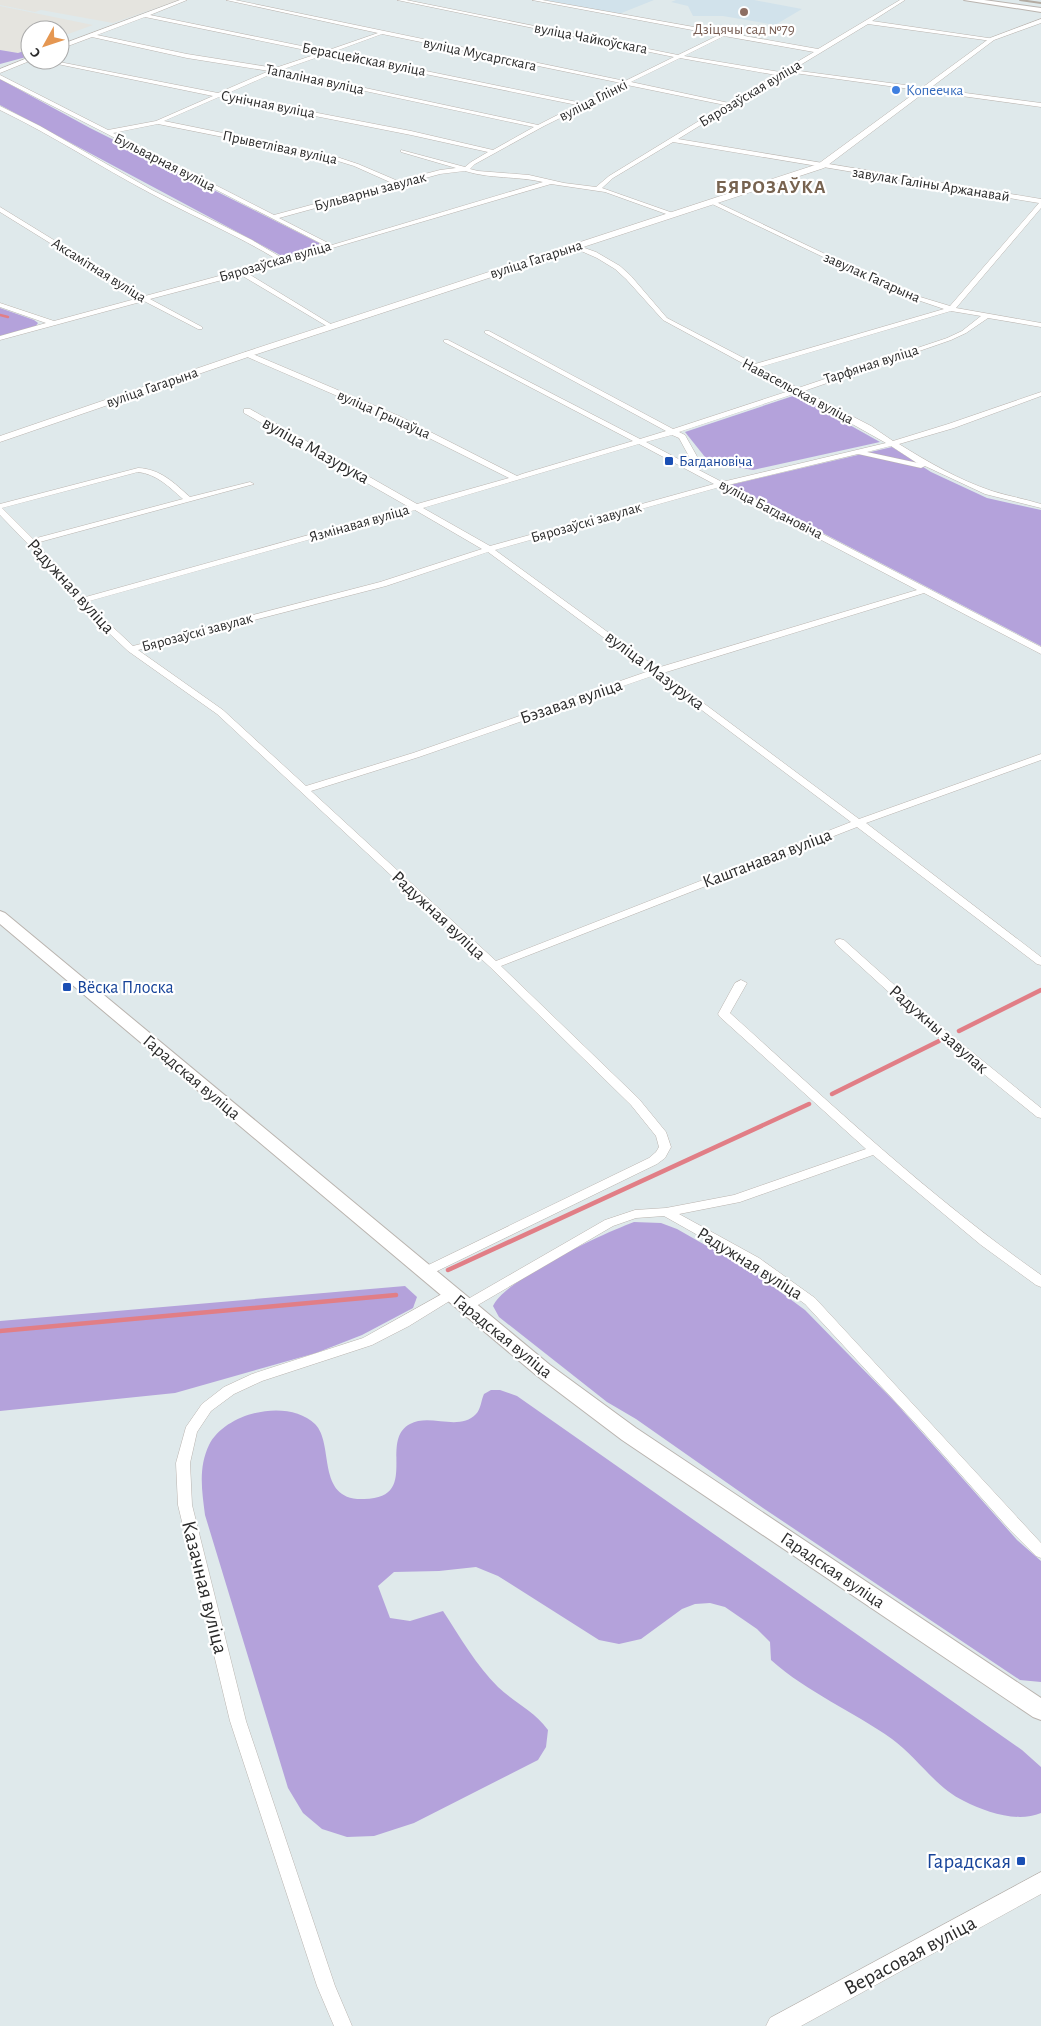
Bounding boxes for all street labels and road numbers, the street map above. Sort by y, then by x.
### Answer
street label: вуліца Чайкоўскага [533,20,649,57]
street label: вуліца Мусаргскага [422,35,538,74]
street label: Берасцейская вуліца [301,40,427,79]
street label: Бярозаўская вуліца [697,57,804,130]
street label: Тапаліная вуліца [264,62,366,97]
street label: вуліца Глінкі [557,77,630,124]
street label: Сунічная вуліца [220,88,316,121]
street label: Прыветлівая вуліца [221,128,339,167]
street label: Бульварная вуліца [112,130,218,195]
street label: завулак Галіны Аржанавай [851,165,1011,204]
street label: Бульварны завулак [313,169,428,214]
street label: Аксамітная вуліца [49,235,149,306]
street label: вуліца Гагарына [488,237,584,281]
street label: Бярозаўская вуліца [217,238,333,285]
street label: завулак Гагарына [821,249,923,306]
street label: Тарфяная вуліца [822,342,920,387]
street label: Навасельская вуліца [739,356,856,427]
street label: вуліца Гагарына [104,365,200,410]
street label: вуліца Грыцаўца [335,387,433,442]
street label: вуліца Мазурука [259,414,372,488]
street label: вуліца Багдановіча [717,477,825,542]
street label: Бярозаўскі завулак [529,500,643,545]
street label: Язмінавая вуліца [307,502,411,545]
street label: Радужная вуліца [23,536,117,638]
street label: Бярозаўскі завулак [140,610,254,655]
street label: вуліца Мазурука [601,628,707,714]
street label: Бэзавая вуліца [518,676,625,728]
street label: Каштанавая вуліца [700,826,834,892]
street label: Радужная вуліца [388,868,489,963]
street label: Радужны завулак [885,982,992,1078]
street label: Гарадская вуліца [139,1032,244,1124]
street label: Радужная вуліца [694,1224,805,1303]
street label: Гарадская вуліца [450,1292,555,1382]
street label: Казачная вуліца [178,1518,231,1656]
street label: Гарадская вуліца [777,1529,888,1612]
street label: Верасовая вуліца [841,1912,980,1999]

